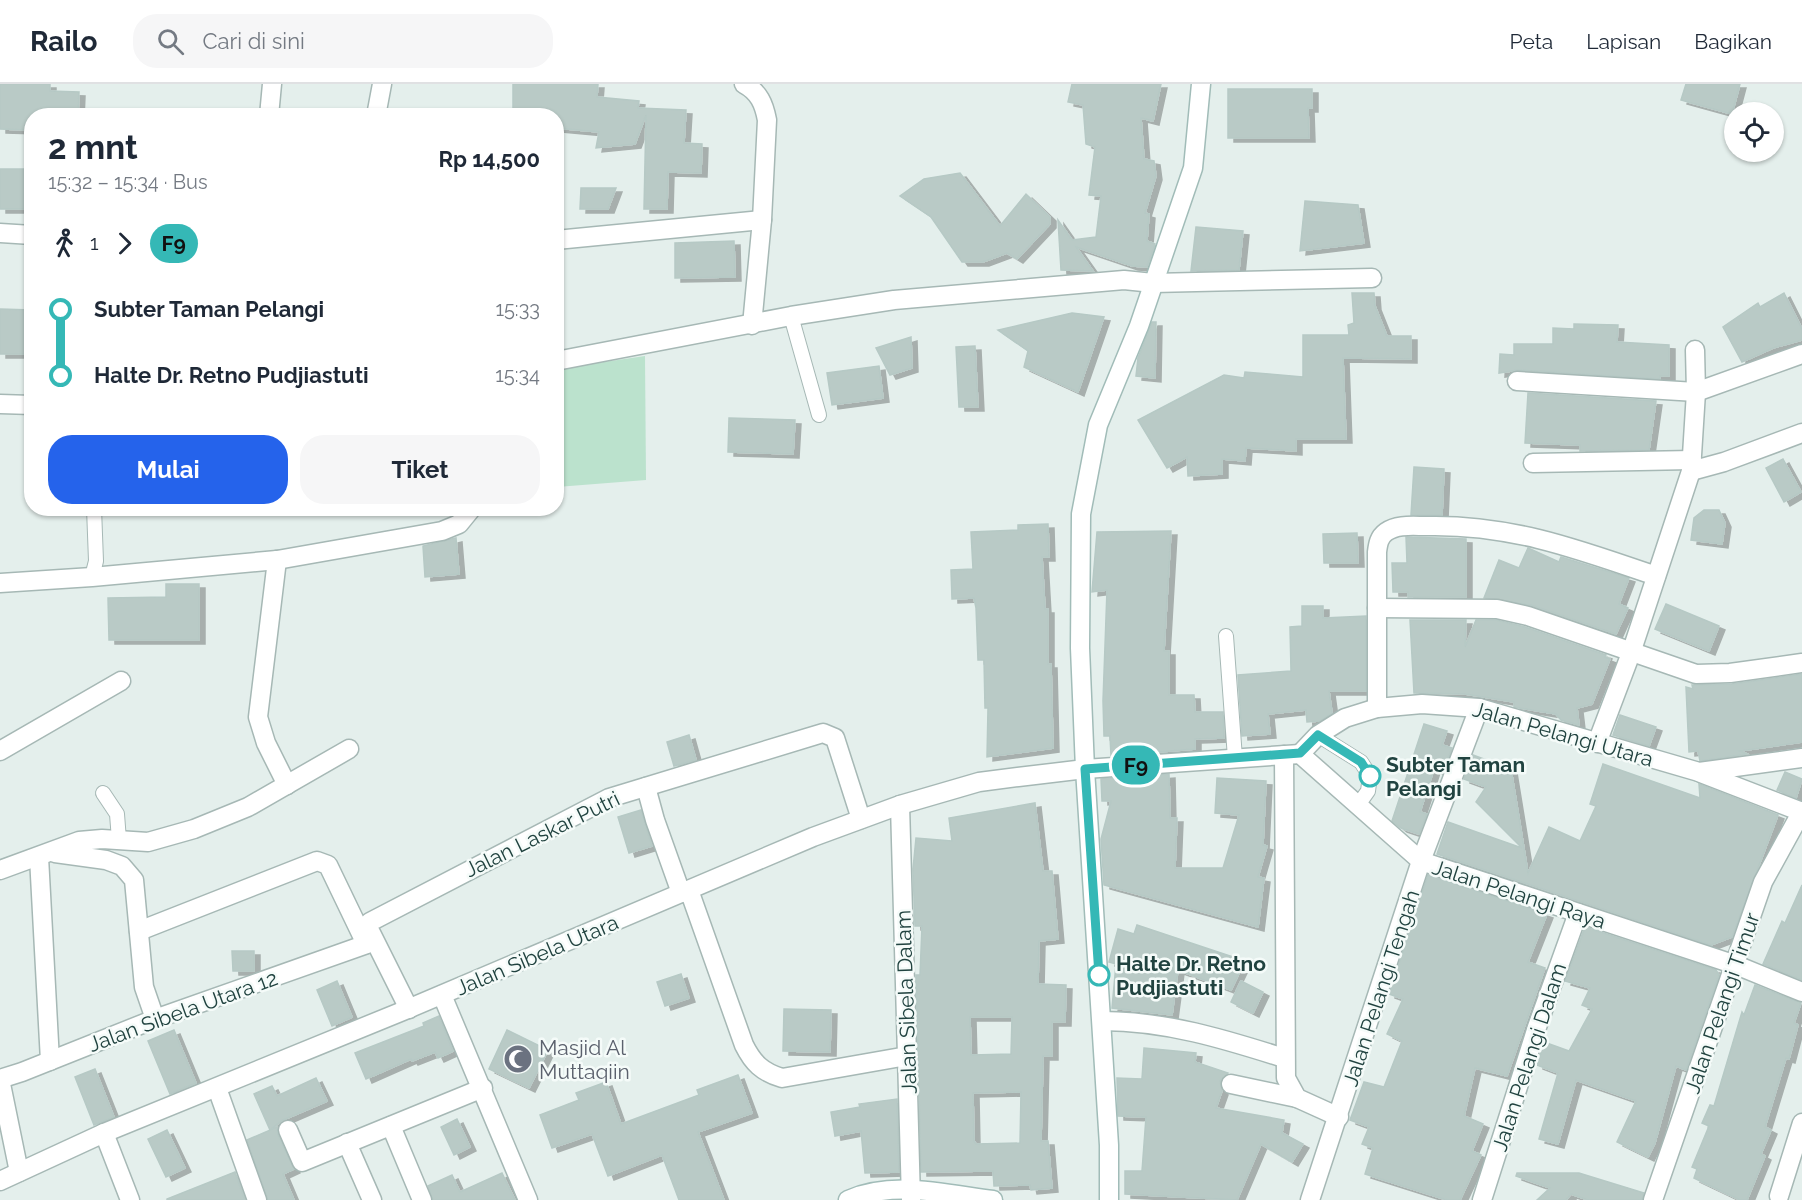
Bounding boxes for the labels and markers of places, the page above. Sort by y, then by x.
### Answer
place label: Subter Taman Pelangi [1386,752,1525,801]
marker: Subter Taman Pelangi [1359,765,1381,787]
place label: Halte Dr. Retno Pudjiastuti [1116,951,1266,1000]
marker: Halte Dr. Retno Pudjiastuti [1088,964,1110,986]
place label: Masjid Al Muttaqiin [539,1035,630,1084]
mosque icon: Masjid Al Muttaqiin [502,1043,534,1075]

